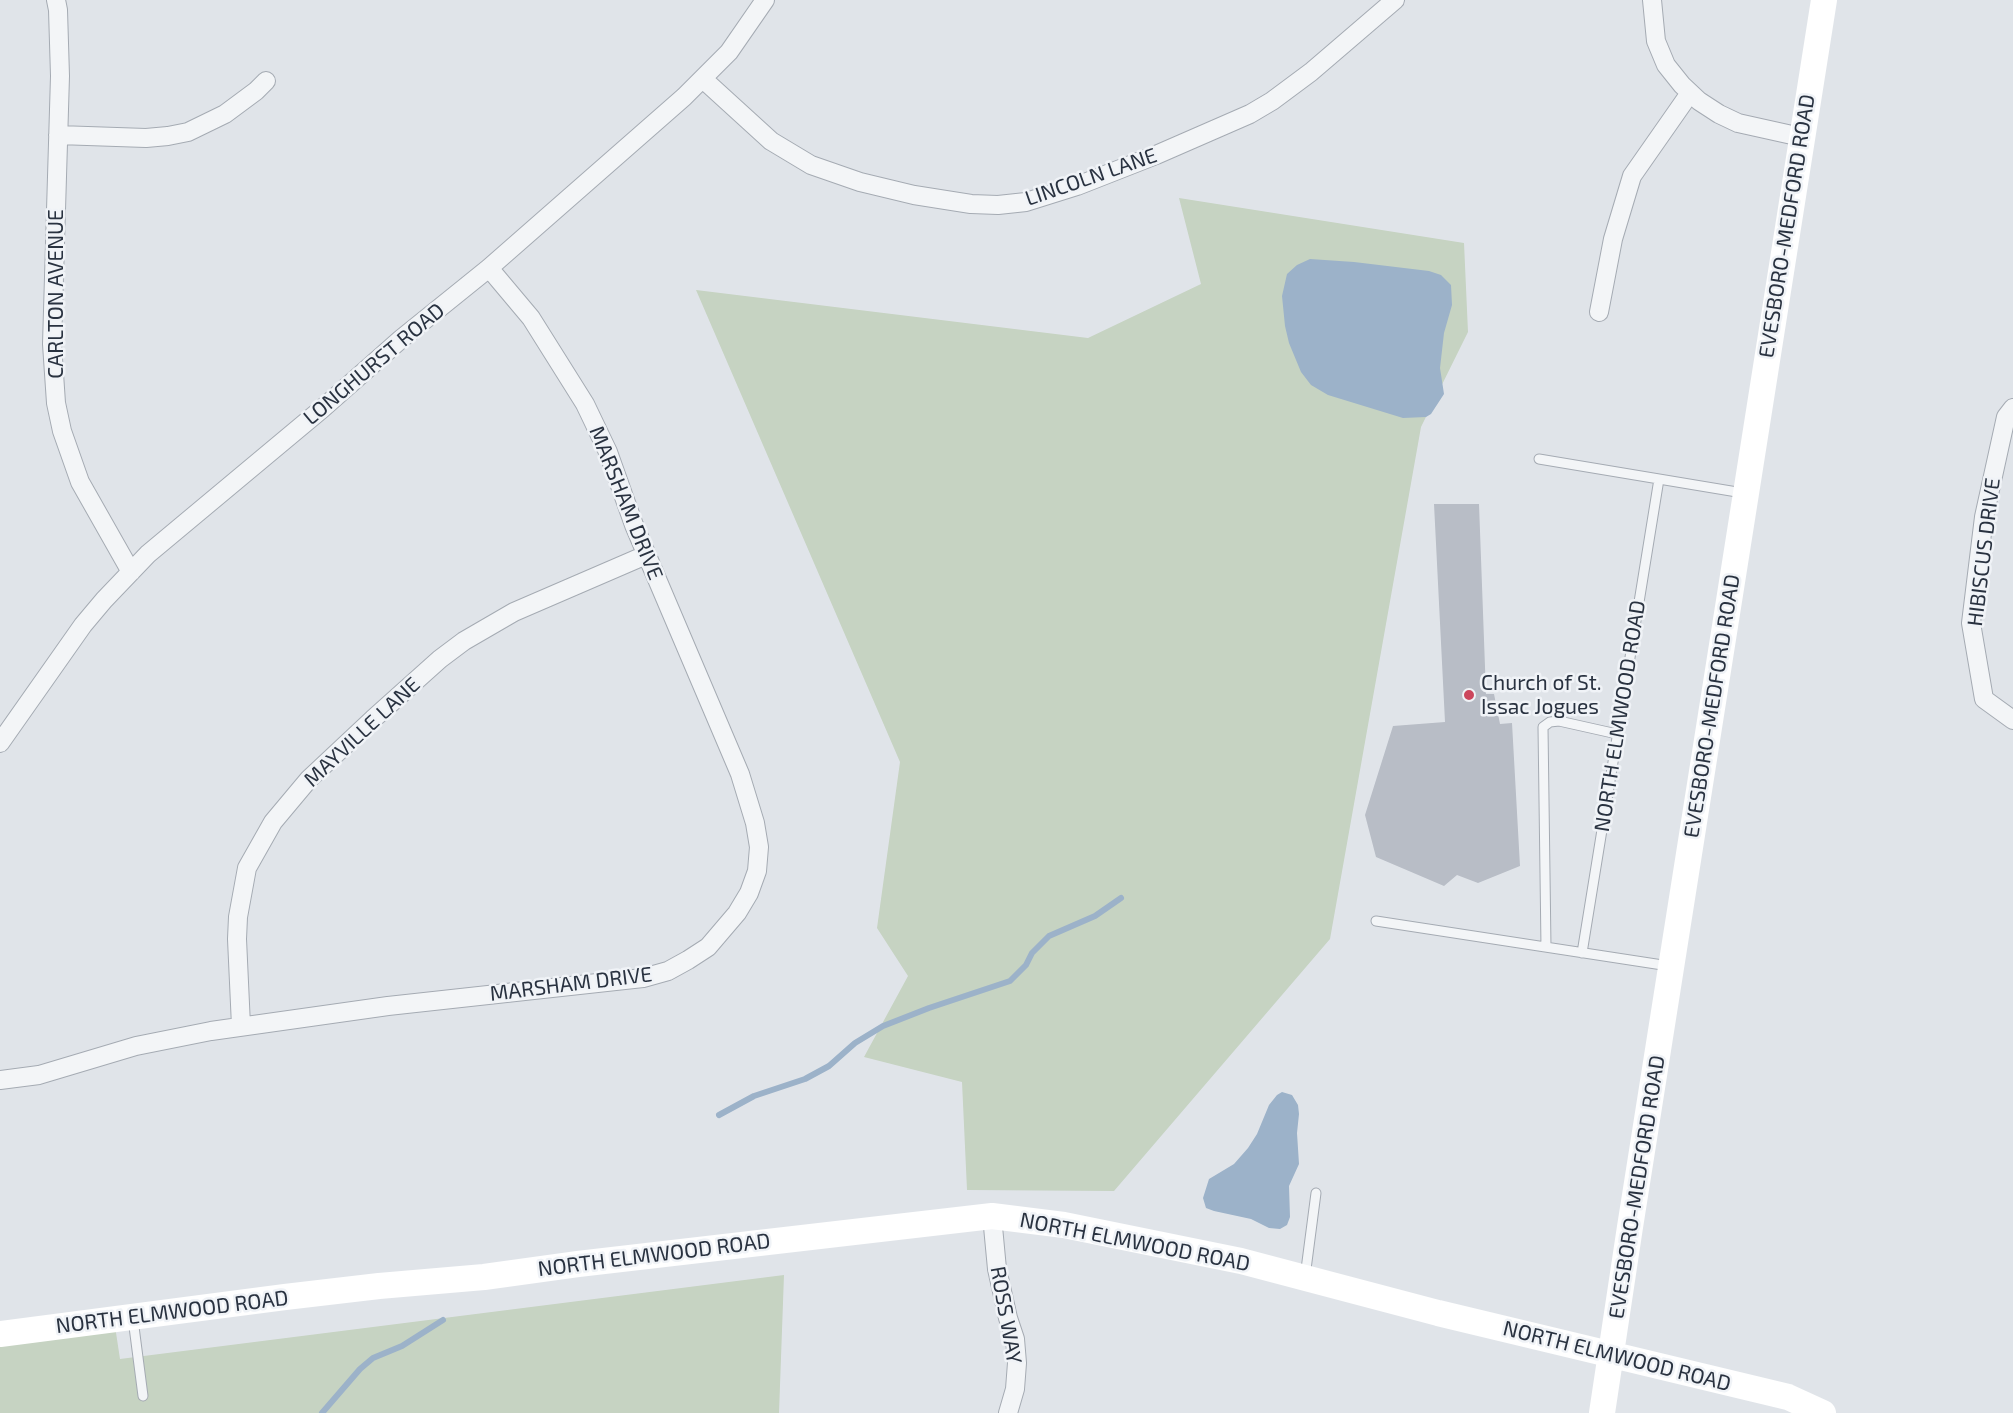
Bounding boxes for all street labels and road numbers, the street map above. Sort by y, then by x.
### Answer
street label: EVESBORO-MEDFORD ROAD [1754,92,1820,360]
street label: LINCOLN LANE [1022,143,1160,211]
street label: CARLTON AVENUE [43,209,69,379]
street label: LONGHURST ROAD [298,298,450,430]
street label: MARSHAM DRIVE [584,423,668,583]
street label: HIBISCUS DRIVE [1962,476,2006,628]
street label: EVESBORO-MEDFORD ROAD [1679,572,1745,840]
street label: NORTH ELMWOOD ROAD [1589,598,1651,834]
street label: MAYVILLE LANE [299,672,425,792]
street label: MARSHAM DRIVE [488,962,654,1006]
street label: EVESBORO-MEDFORD ROAD [1604,1053,1670,1321]
street label: NORTH ELMWOOD ROAD [1018,1207,1252,1277]
street label: NORTH ELMWOOD ROAD [536,1228,772,1282]
street label: ROSS WAY [985,1264,1027,1366]
street label: NORTH ELMWOOD ROAD [54,1285,290,1339]
street label: NORTH ELMWOOD ROAD [1500,1315,1734,1397]

